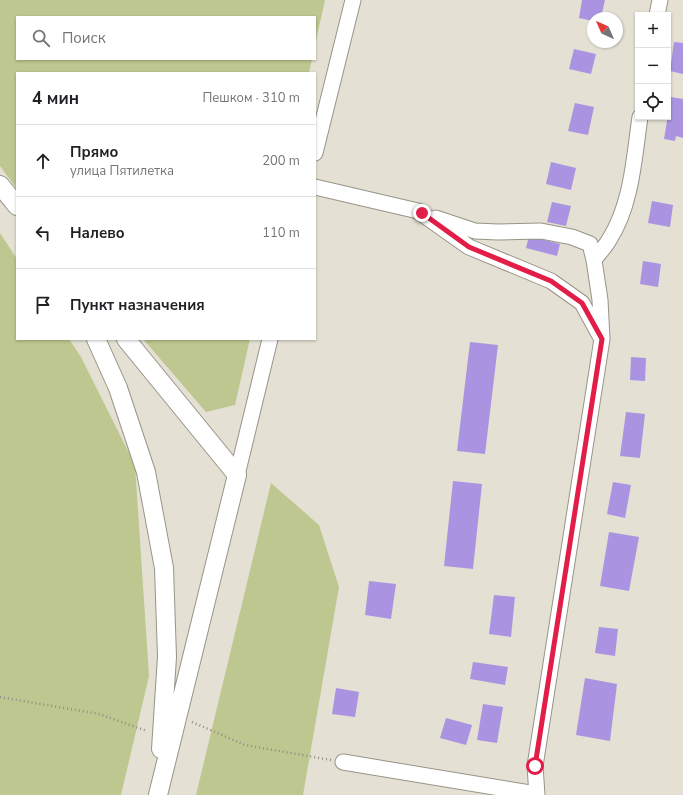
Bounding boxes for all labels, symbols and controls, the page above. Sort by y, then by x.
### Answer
north arrow [587,12,623,48]
map controls [635,12,671,120]
button: + [635,12,671,48]
search box [16,16,316,60]
icon: search [30,27,52,49]
text: Поиск [62,28,106,48]
button: − [635,48,671,84]
button: locate [635,84,671,120]
text: 4 мин [32,87,79,110]
text: Пешком · 310 m [202,89,300,107]
text: Прямо [70,142,118,162]
icon: ahead [32,150,54,172]
text: 200 m [262,152,300,170]
text: улица Пятилетка [70,162,174,180]
route end [413,204,431,222]
icon: left [32,222,54,244]
text: Налево [70,223,125,243]
text: 110 m [262,224,300,242]
icon: arrive [32,294,54,316]
text: Пункт назначения [70,295,205,315]
route start [526,757,544,775]

